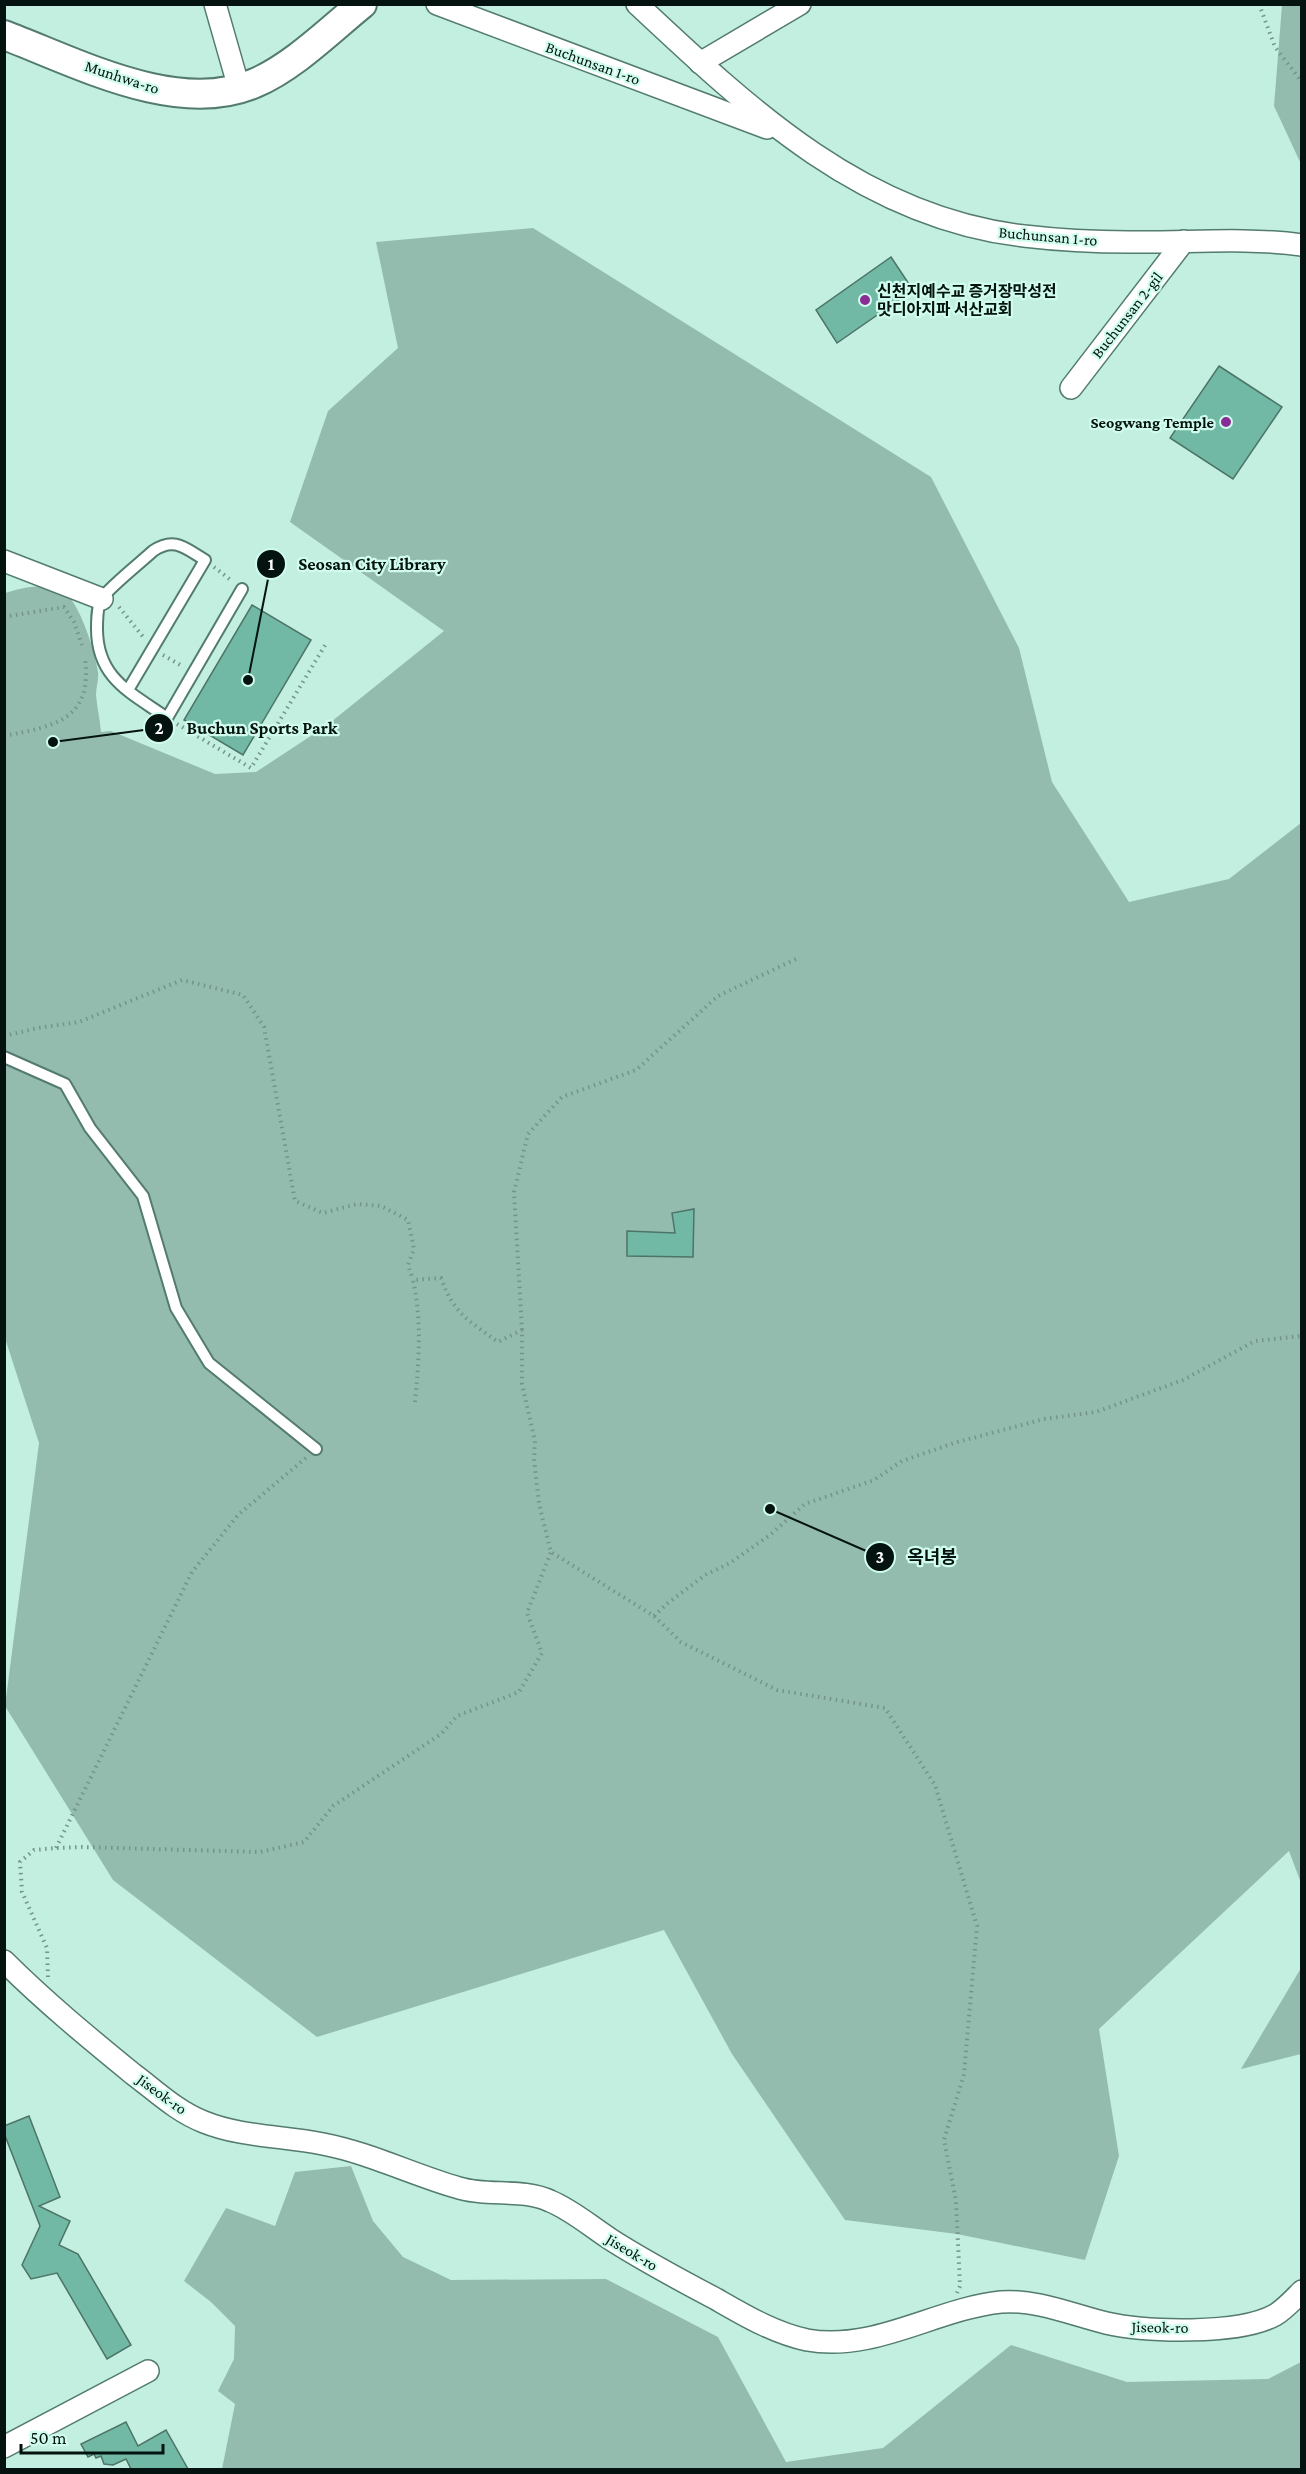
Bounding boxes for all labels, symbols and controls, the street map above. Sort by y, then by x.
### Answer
street label: Buchunsan 1-ro [543,38,643,88]
street label: Munhwa-ro [83,57,161,97]
street label: Buchunsan 1-ro [998,223,1098,249]
street label: Buchunsan 2-gil [1088,269,1167,362]
place label: 신천지예수교 증거장막성전 맛디아지파 서산교회 [877,282,1057,318]
marker: 신천지예수교 증거장막성전 맛디아지파 서산교회 [858,293,872,307]
place label: Seogwang Temple [1091,414,1215,431]
marker: Seogwang Temple [1219,415,1233,429]
callout: Seosan City Library [256,546,458,582]
text: 1 [268,554,275,574]
text: Seosan City Library [298,554,446,574]
callout: Buchun Sports Park [144,710,349,746]
text: 2 [154,718,164,738]
text: Buchun Sports Park [187,718,338,738]
callout: 옥녀봉 [865,1539,969,1575]
text: 3 [876,1547,884,1567]
text: 옥녀봉 [907,1547,957,1567]
street label: Jiseok-ro [132,2069,190,2118]
street label: Jiseok-ro [601,2229,661,2275]
street label: Jiseok-ro [1129,2318,1189,2337]
scale bar [21,2417,164,2455]
text: 50 m [30,2428,67,2448]

